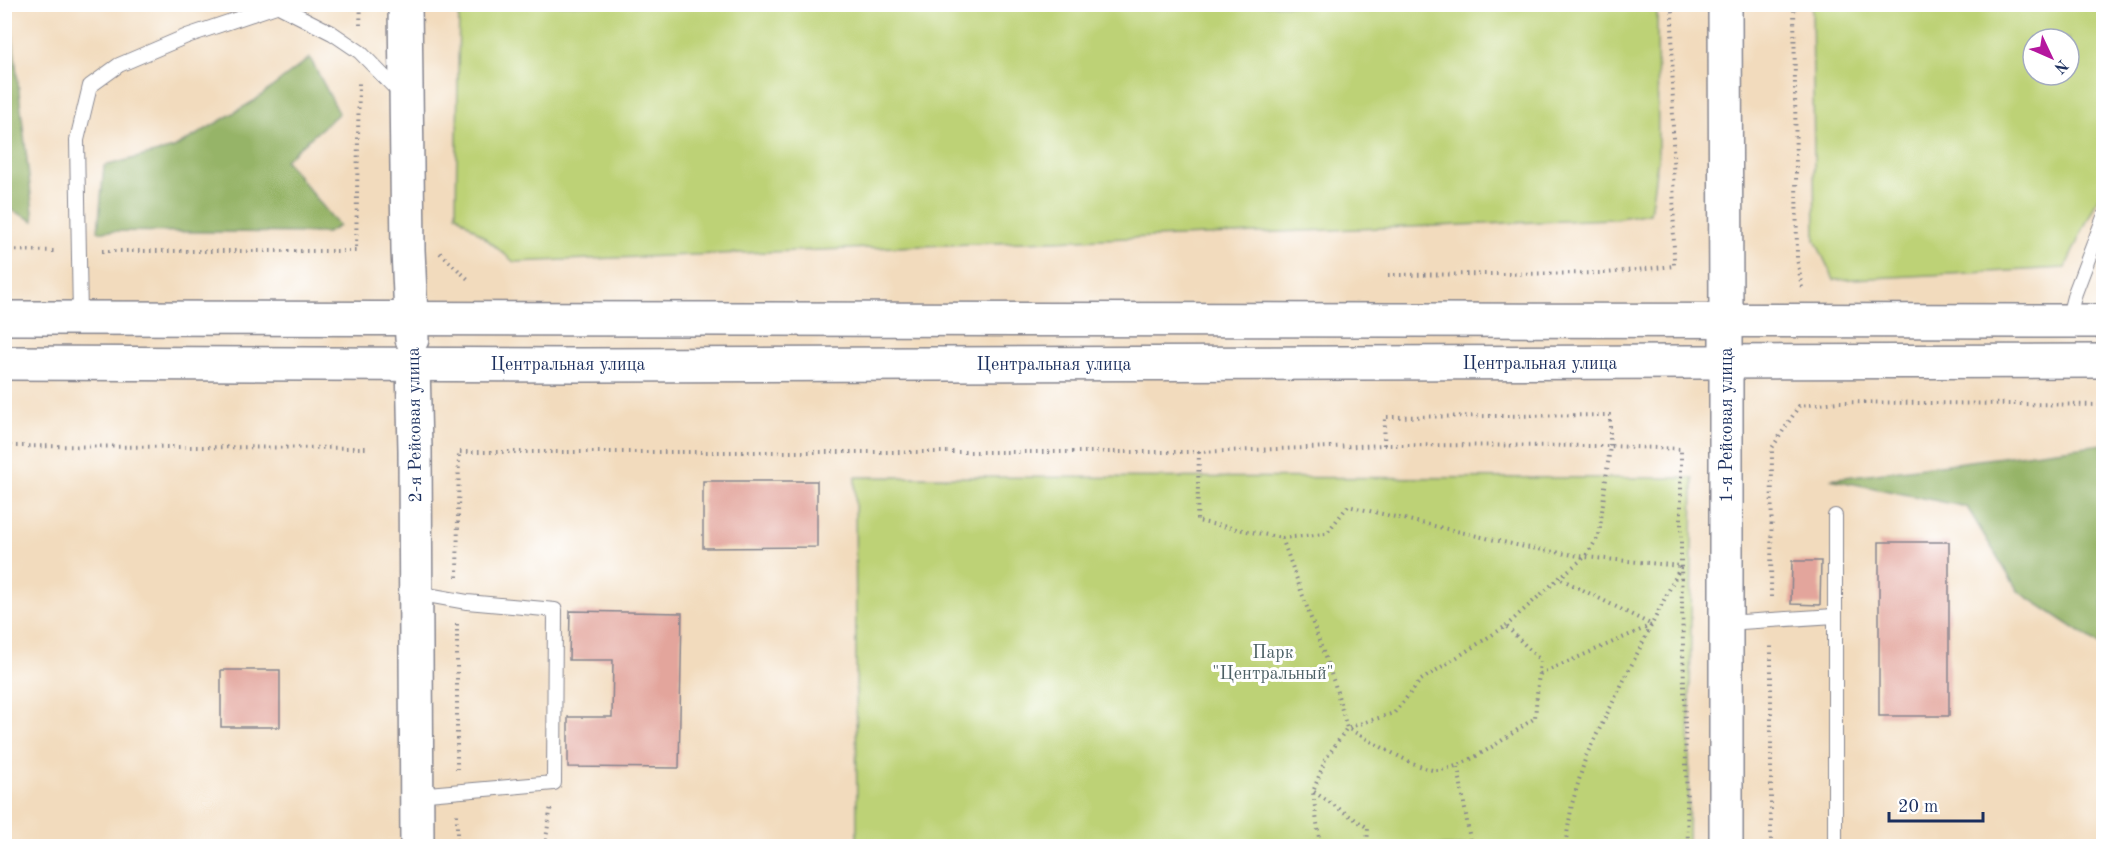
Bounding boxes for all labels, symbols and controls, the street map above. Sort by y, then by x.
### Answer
north arrow [2021,27,2081,87]
text: N [2050,56,2070,77]
street label: 2-я Рейсовая улица [405,347,425,503]
street label: 1-я Рейсовая улица [1718,347,1736,503]
street label: Центральная улица [1463,355,1618,373]
street label: Центральная улица [491,356,646,374]
street label: Центральная улица [977,356,1132,374]
park label: Парк "Центральный" [1212,644,1334,683]
scale bar [1889,785,1984,823]
text: 20 m [1898,798,1938,816]

